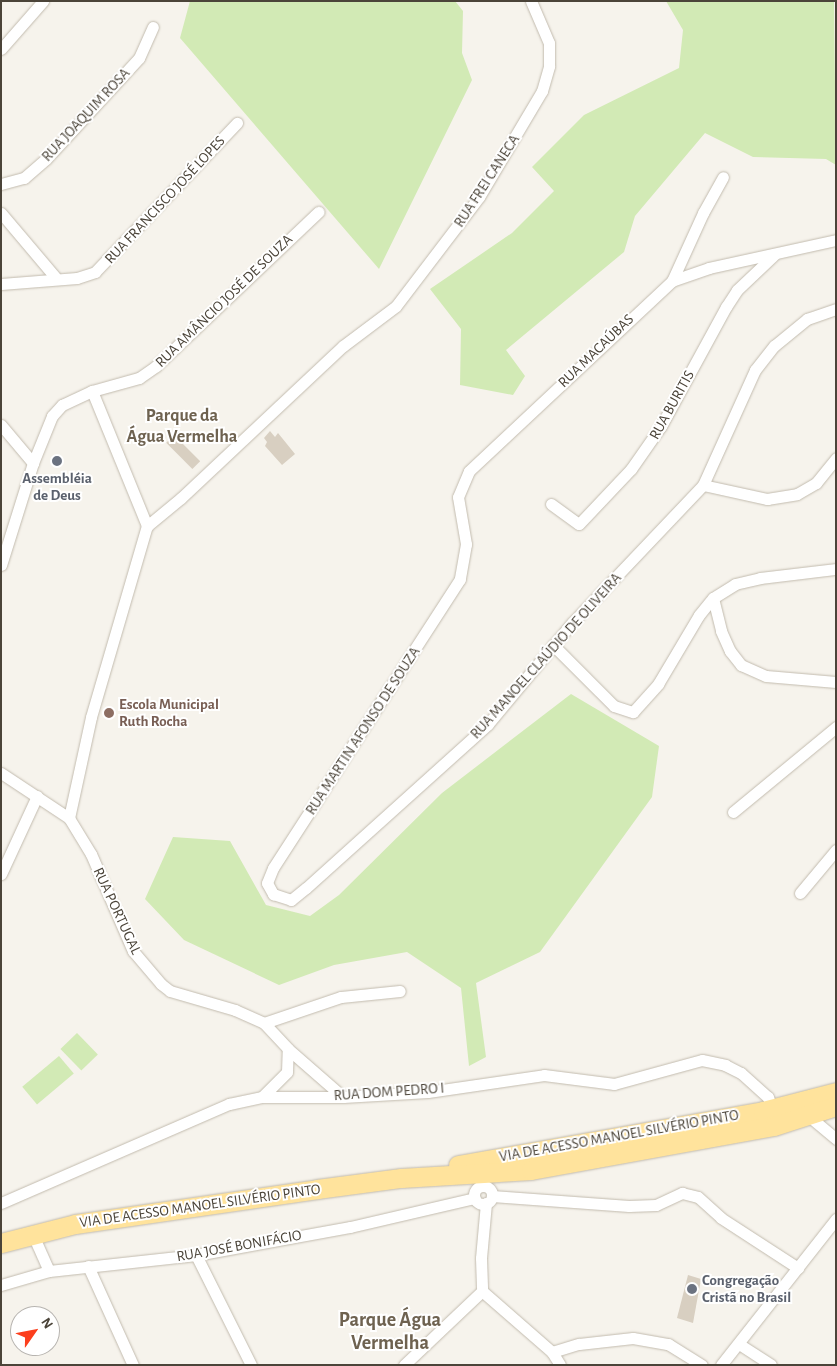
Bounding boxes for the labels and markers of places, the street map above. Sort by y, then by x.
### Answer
marker: Assembléia de Deus [51,455,63,467]
place label: Assembléia de Deus [22,469,92,504]
place label: Escola Municipal Ruth Rocha [119,695,219,730]
marker: Escola Municipal Ruth Rocha [103,707,115,719]
place label: Congregação Cristã no Brasil [702,1271,791,1306]
marker: Congregação Cristã no Brasil [686,1283,698,1295]

